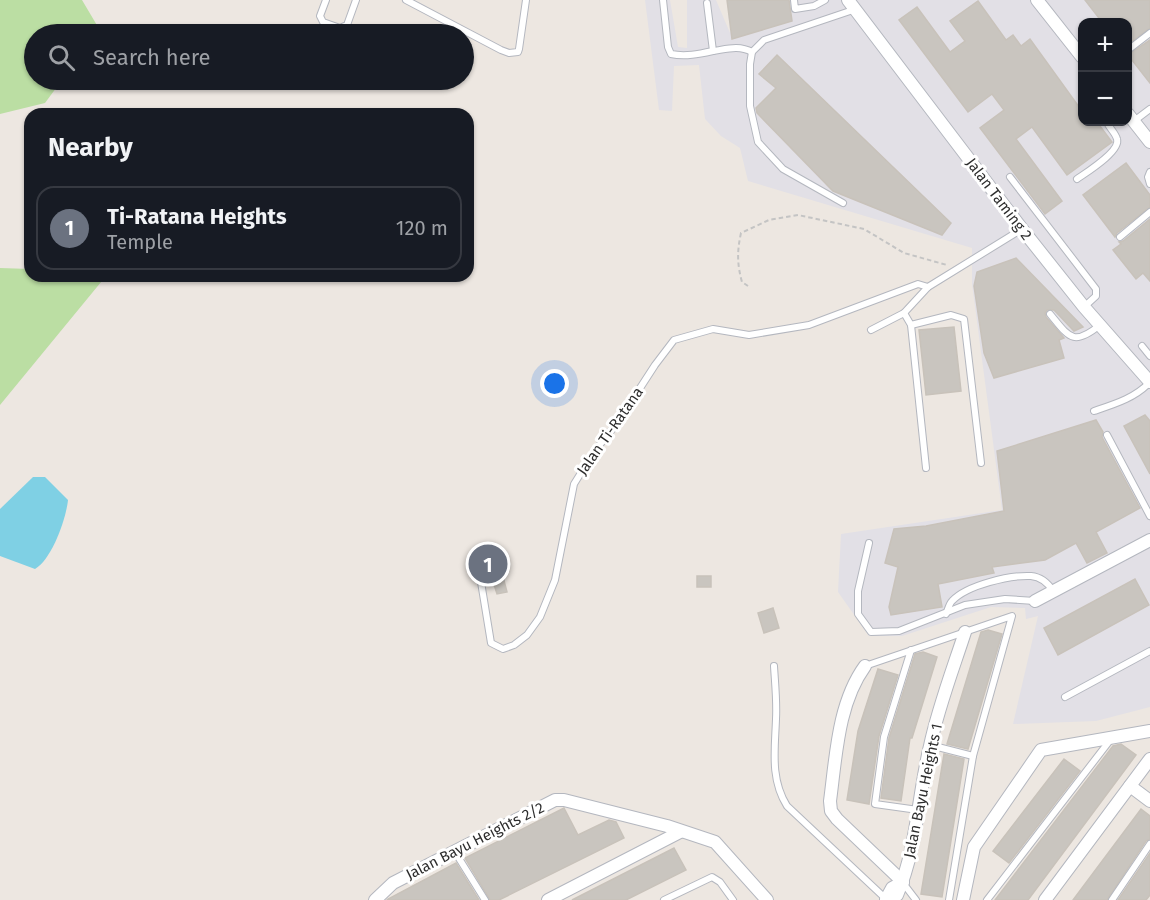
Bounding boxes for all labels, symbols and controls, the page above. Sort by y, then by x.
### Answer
map controls [1078,18,1132,126]
button: + [1078,18,1132,72]
search box [24,24,474,90]
icon: search [45,41,78,74]
text: Search here [93,44,211,71]
button: − [1078,72,1132,126]
text: Nearby [48,132,133,163]
street label: Jalan Taming 2 [962,154,1036,244]
text: Ti-Ratana Heights [107,203,287,230]
text: 1 [65,216,74,240]
text: 120 m [396,216,448,240]
text: Temple [107,230,173,254]
your location [540,369,569,398]
street label: Jalan Ti-Ratana [573,383,647,479]
pin: 1 [468,542,508,586]
street label: Jalan Bayu Heights 1 [900,722,946,860]
street label: Jalan Bayu Heights 2/2 [403,798,547,884]

